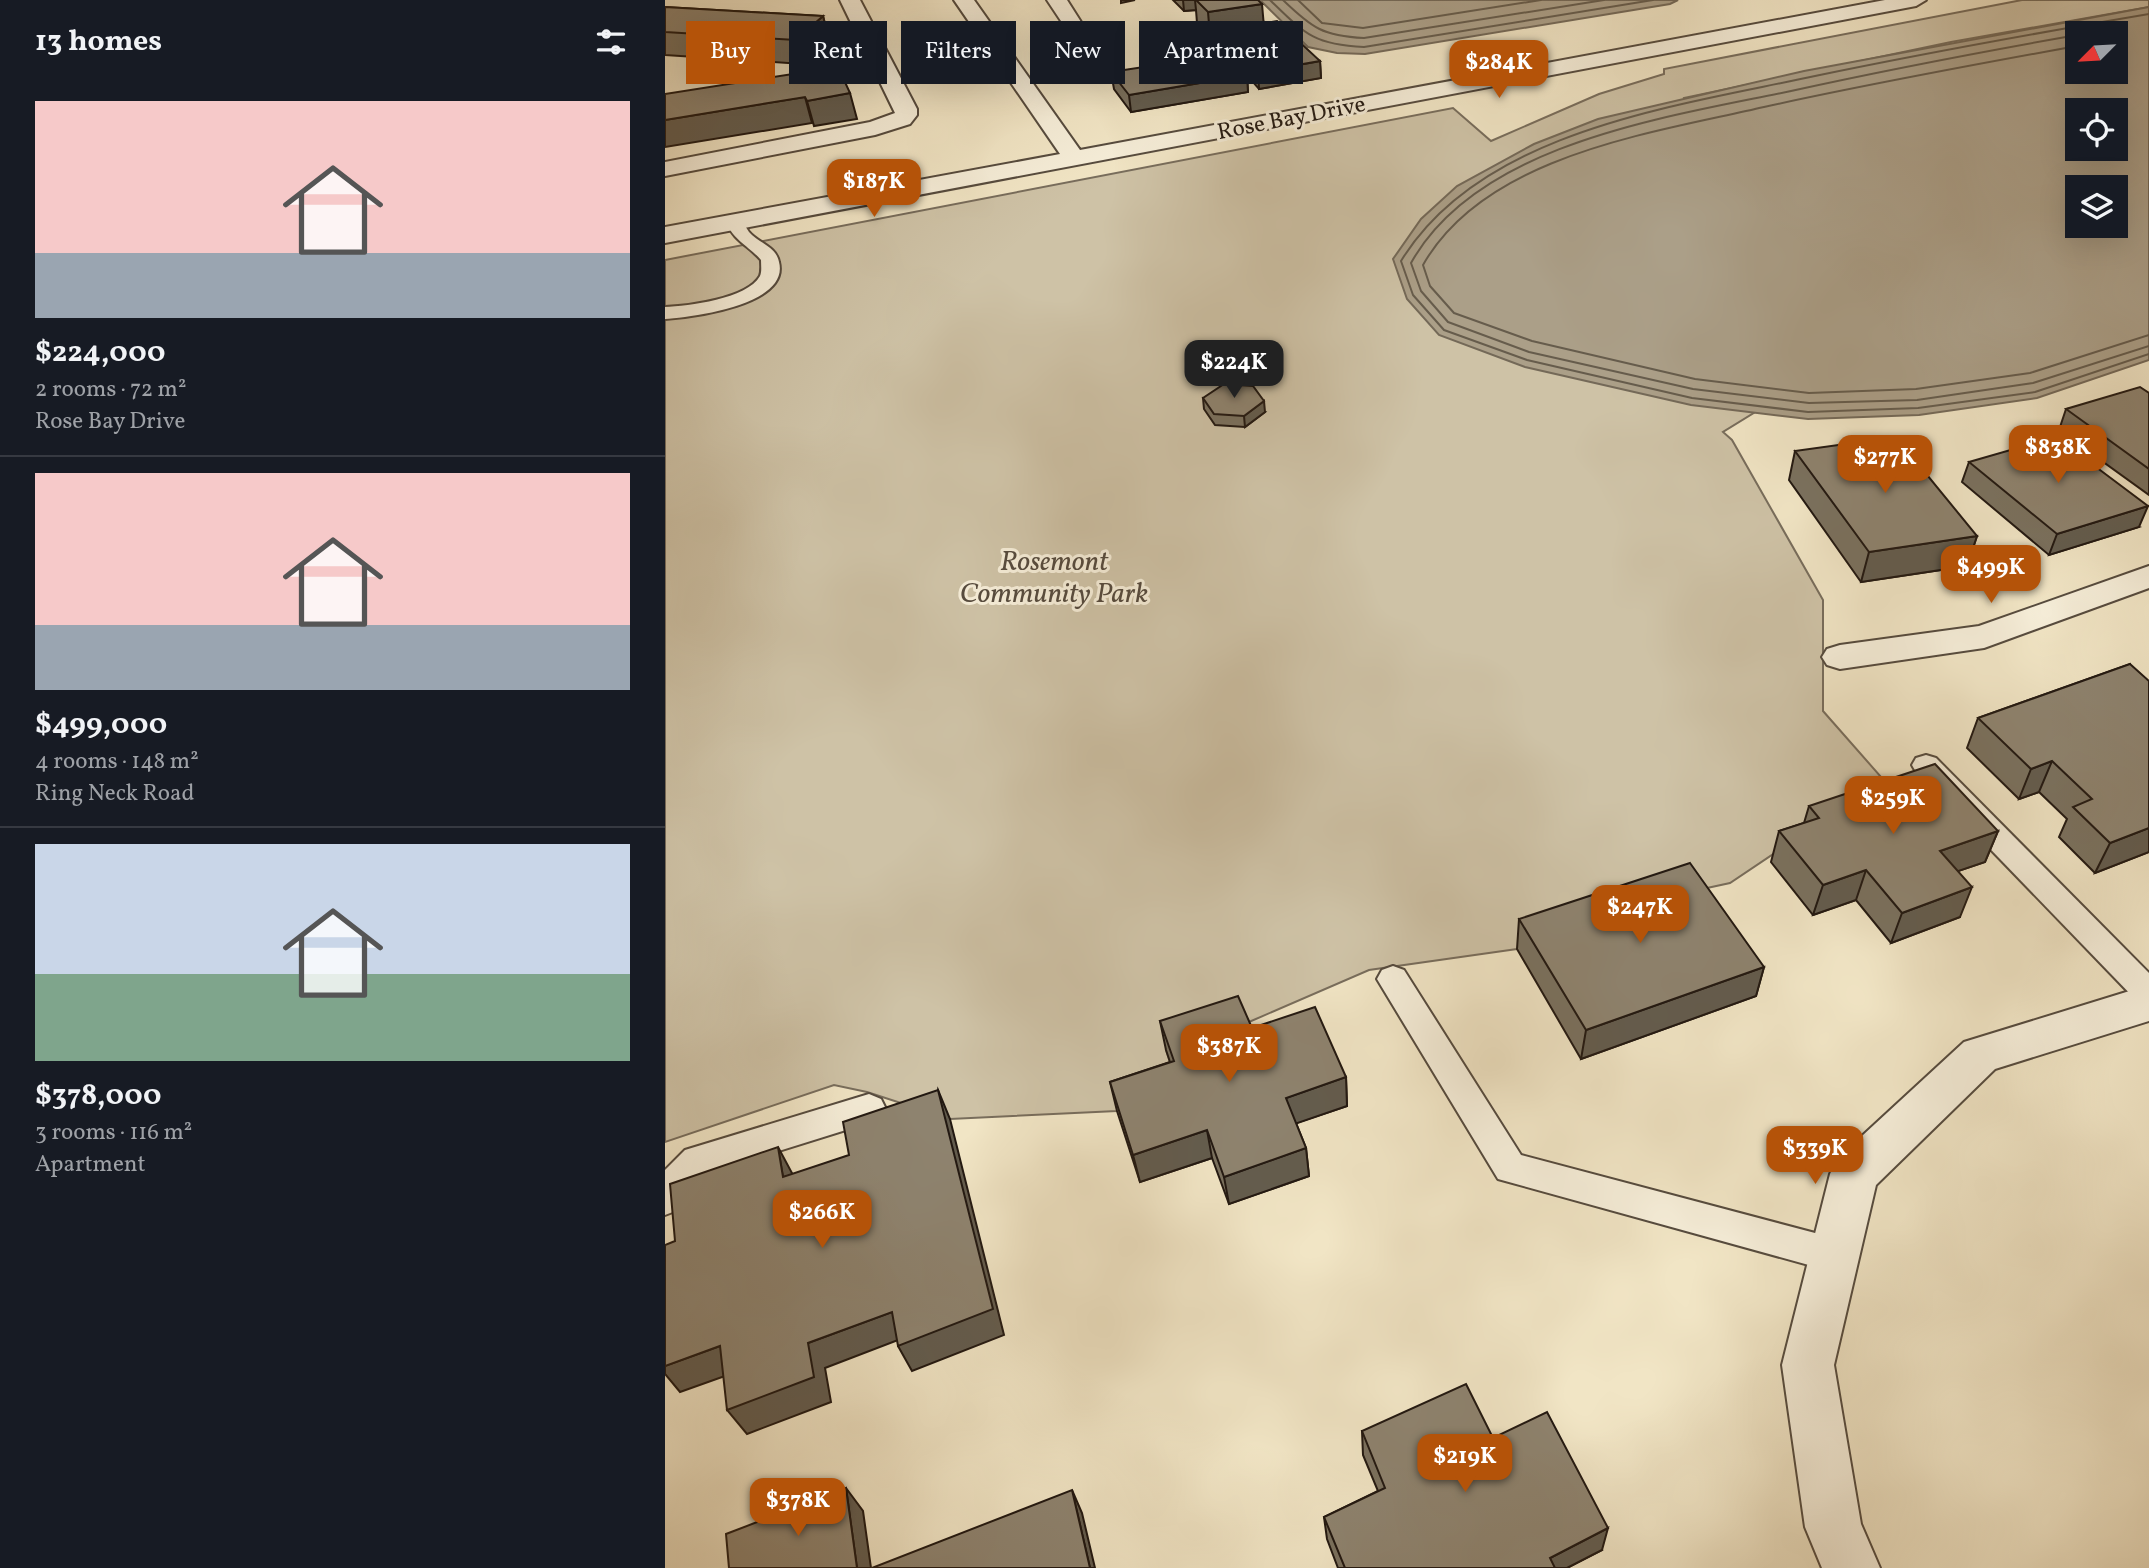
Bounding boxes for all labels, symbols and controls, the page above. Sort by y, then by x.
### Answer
text: 13 homes [35,21,162,63]
chip: Buy [686,21,775,84]
chip: Rent [789,21,887,84]
chip: Filters [901,21,1016,84]
chip: New [1030,21,1125,84]
chip: Apartment [1139,21,1303,84]
north arrow [2065,21,2128,84]
map controls [2065,21,2128,238]
icon: filters [592,23,630,61]
pin: $284K [1450,41,1548,100]
text: $284K [1465,47,1533,79]
street label: Rose Bay Drive [1214,89,1368,149]
button: locate [2065,98,2128,161]
icon: home [270,147,396,273]
pin: $187K [825,160,923,219]
text: $187K [843,166,905,198]
button: layers [2065,175,2128,238]
text: $224,000 [35,332,165,374]
pin: $224K [1185,340,1283,400]
text: $224K [1200,347,1268,379]
text: 2 rooms · 72 m² [35,374,186,406]
text: Rose Bay Drive [35,406,185,438]
pin: $838K [2009,426,2107,485]
text: $838K [2025,432,2091,464]
pin: $277K [1836,435,1934,495]
text: $277K [1853,442,1917,474]
icon: home [270,519,396,645]
park label: Rosemont Community Park [960,543,1148,614]
pin: $499K [1942,546,2040,605]
text: $499K [1957,552,2025,584]
text: $499,000 [35,704,167,746]
text: 4 rooms · 148 m² [35,746,199,778]
pin: $259K [1844,776,1942,836]
text: Ring Neck Road [35,778,194,810]
text: $259K [1861,783,1926,815]
pin: $247K [1591,886,1689,945]
icon: home [270,890,396,1016]
text: $247K [1607,892,1673,924]
pin: $387K [1180,1024,1278,1084]
text: $387K [1197,1031,1261,1063]
text: $378,000 [35,1075,162,1117]
text: 3 rooms · 116 m² [35,1117,192,1149]
pin: $339K [1766,1126,1864,1186]
text: $339K [1782,1133,1848,1165]
text: Apartment [35,1149,146,1181]
pin: $266K [773,1190,871,1250]
text: $266K [789,1197,855,1229]
pin: $219K [1416,1434,1514,1494]
text: $219K [1433,1441,1497,1473]
pin: $378K [749,1478,847,1538]
text: $378K [766,1485,830,1517]

